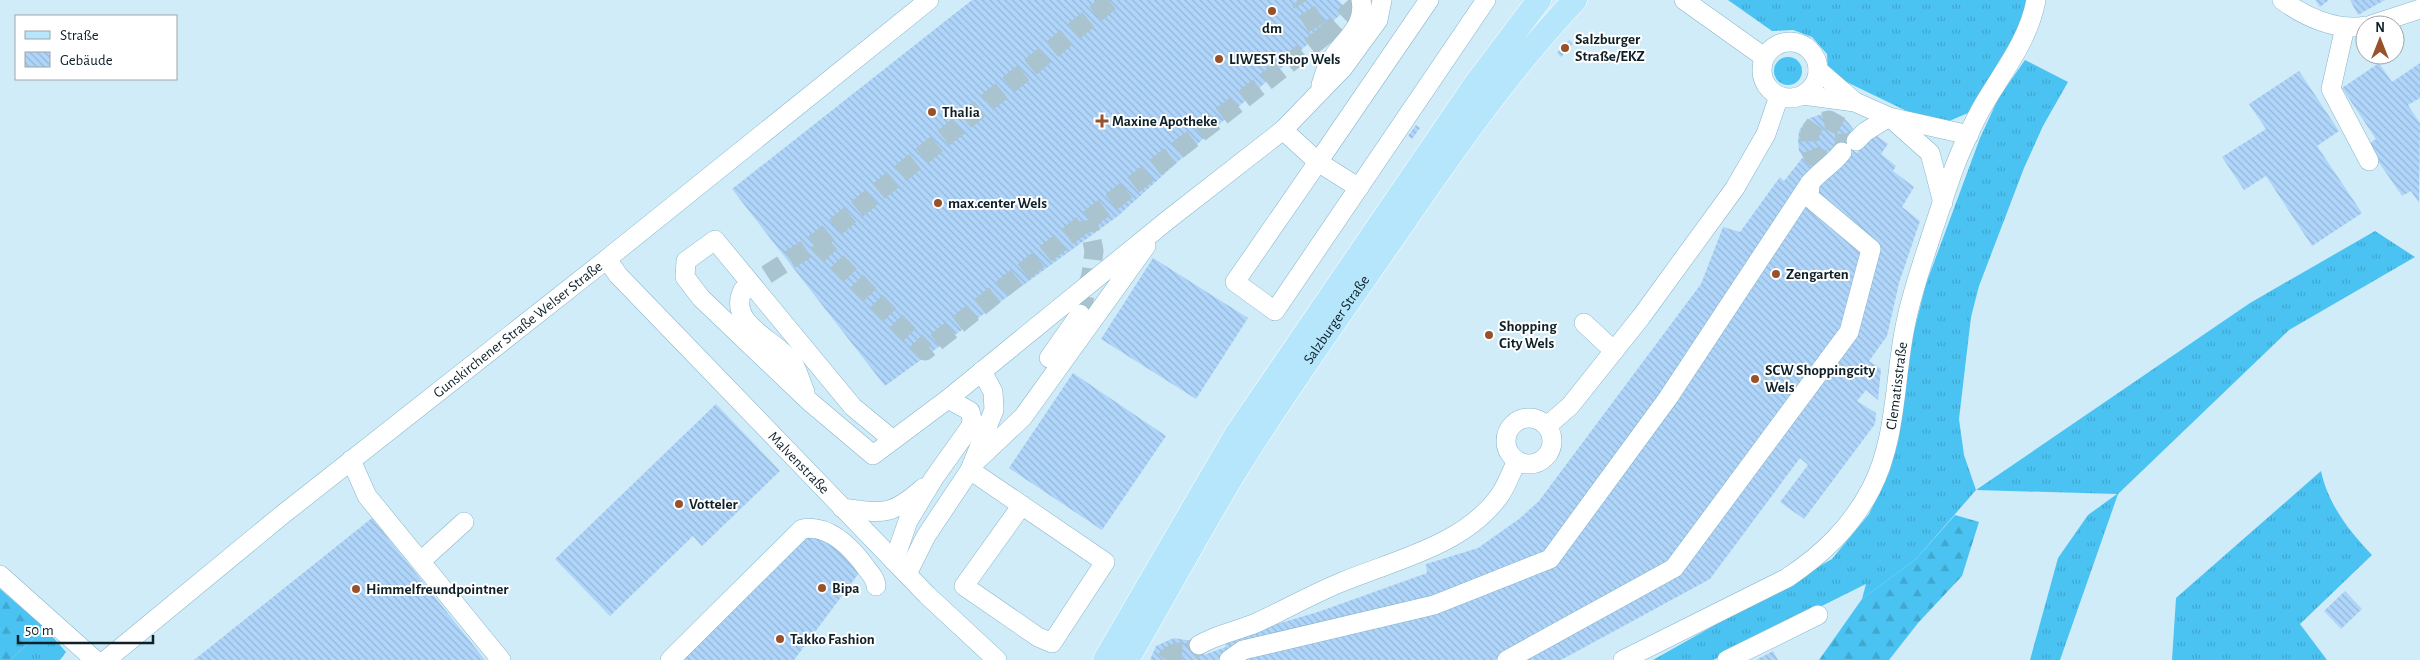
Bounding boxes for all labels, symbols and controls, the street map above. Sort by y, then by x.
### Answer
marker: dm [1266,5,1278,17]
legend [15,15,178,80]
north arrow [2355,15,2405,65]
place label: dm [1262,21,1282,36]
text: N [2375,21,2385,35]
text: Straße [60,28,99,43]
place label: Salzburger Straße/EKZ [1575,32,1645,64]
marker: Salzburger Straße/EKZ [1559,42,1571,54]
place label: LIWEST Shop Wels [1229,52,1341,67]
text: Gebäude [60,53,113,68]
marker: LIWEST Shop Wels [1213,53,1225,65]
place label: Thalia [942,105,980,120]
marker: Thalia [926,106,938,118]
place label: Maxine Apotheke [1112,114,1217,129]
marker: Maxine Apotheke [1096,115,1108,127]
place label: max.center Wels [948,196,1047,211]
marker: max.center Wels [932,197,944,209]
street label: Gunskirchener Straße Welser Straße [431,259,605,401]
place label: Zengarten [1786,267,1849,282]
marker: Zengarten [1770,268,1782,280]
street label: Salzburger Straße [1301,273,1372,367]
place label: Shopping City Wels [1499,319,1557,351]
marker: Shopping City Wels [1483,329,1495,341]
street label: Clematisstraße [1883,341,1910,431]
place label: SCW Shoppingcity Wels [1765,363,1875,395]
marker: SCW Shoppingcity Wels [1749,373,1761,385]
street label: Malvenstraße [765,429,832,497]
place label: Votteler [689,497,739,512]
marker: Votteler [673,498,685,510]
place label: Bipa [832,581,860,596]
place label: Himmelfreundpointner [366,582,509,597]
marker: Bipa [816,582,828,594]
marker: Himmelfreundpointner [350,583,362,595]
scale bar [18,612,152,644]
text: 50 m [25,623,54,638]
place label: Takko Fashion [790,632,875,647]
marker: Takko Fashion [774,633,786,645]

